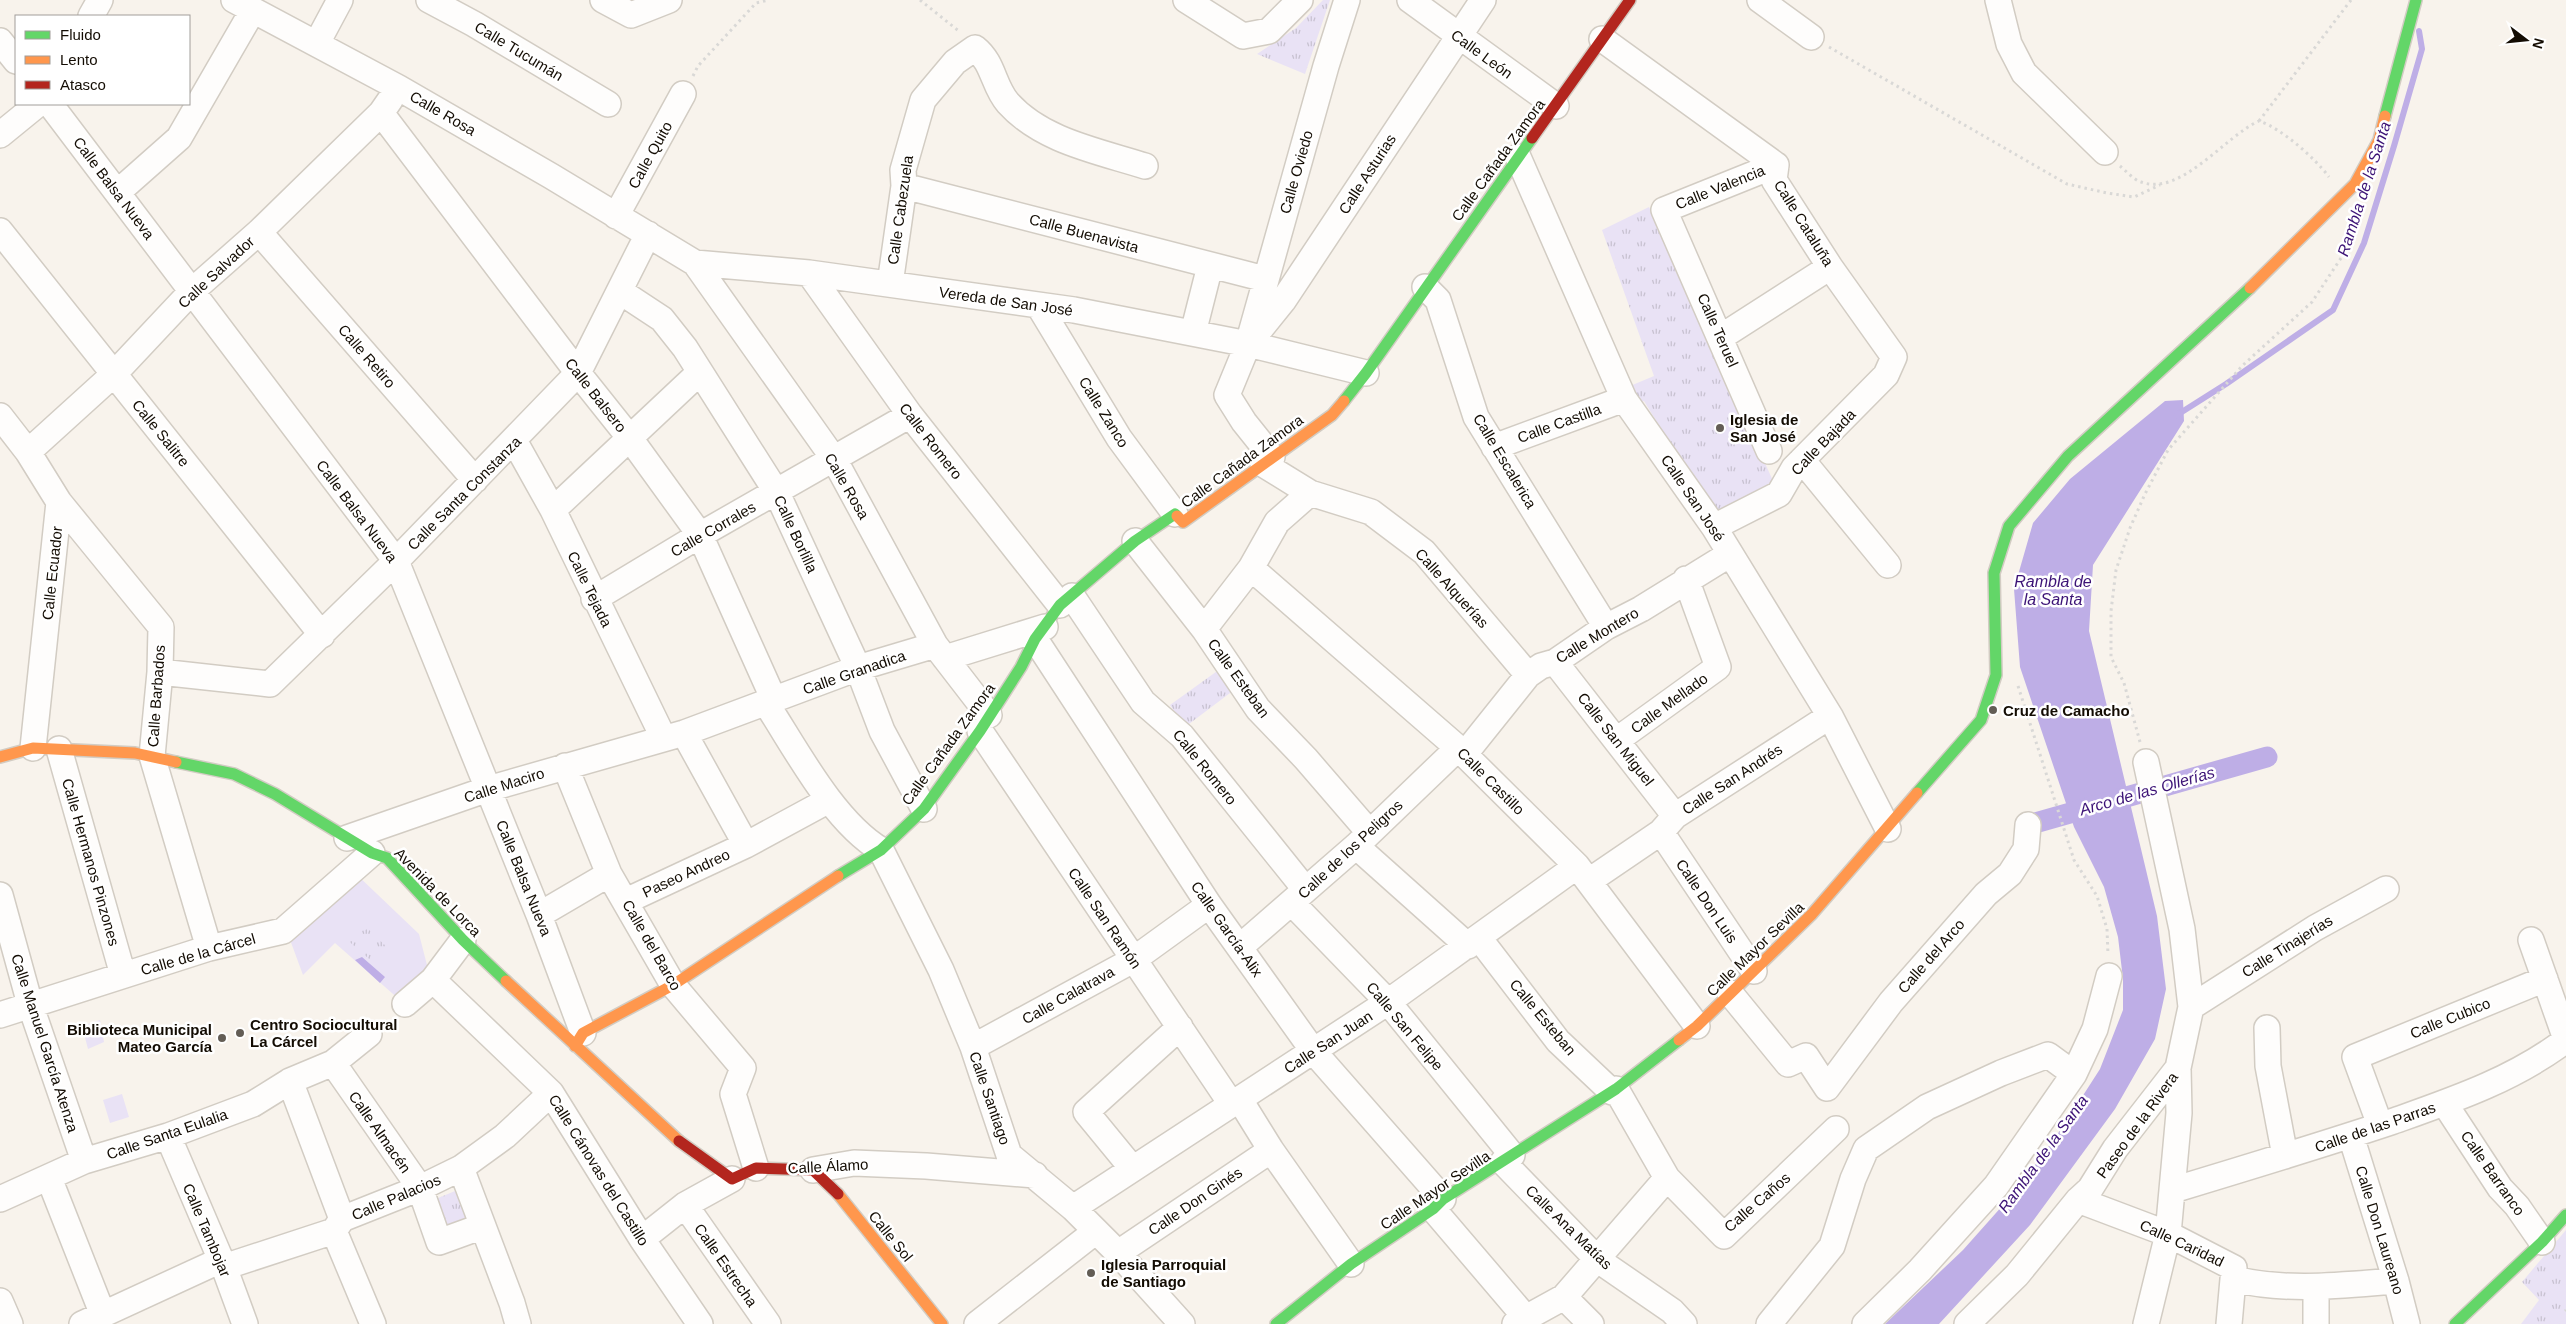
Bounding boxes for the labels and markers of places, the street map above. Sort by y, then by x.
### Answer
place label: Iglesia de San José [1730,411,1798,445]
marker: Iglesia de San José [1714,422,1726,434]
place label: Cruz de Camacho [2003,702,2130,719]
marker: Cruz de Camacho [1987,704,1999,716]
place label: Centro Sociocultural La Cárcel [250,1016,398,1050]
place label: Biblioteca Municipal Mateo García [67,1021,213,1055]
marker: Centro Sociocultural La Cárcel [234,1027,246,1039]
marker: Biblioteca Municipal Mateo García [216,1032,228,1044]
place label: Iglesia Parroquial de Santiago [1101,1256,1226,1290]
marker: Iglesia Parroquial de Santiago [1085,1267,1097,1279]

